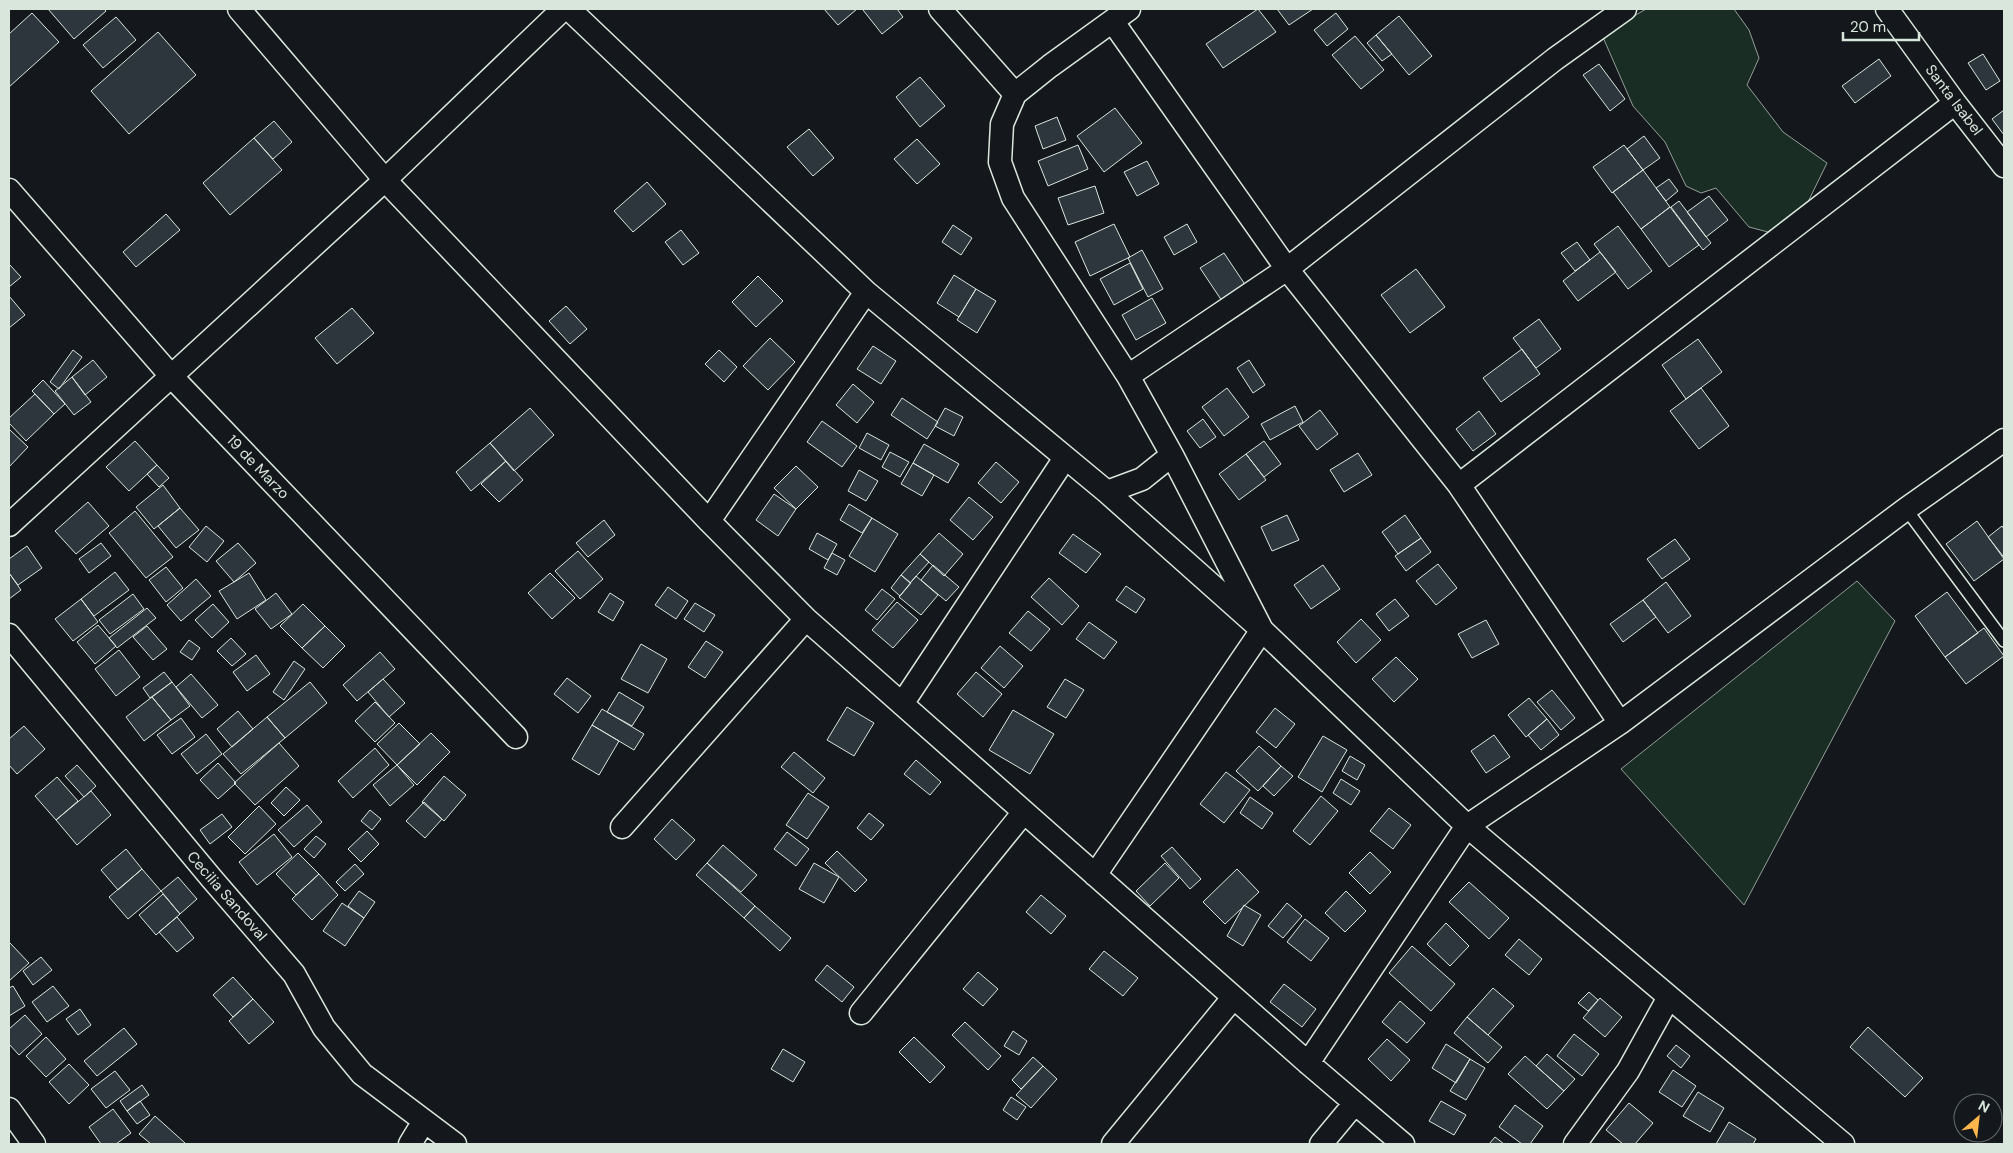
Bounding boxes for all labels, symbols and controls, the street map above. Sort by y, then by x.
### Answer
scale bar [1843,10,1919,42]
text: 20 m [1850,17,1886,37]
street label: Santa Isabel [1921,60,1987,140]
street label: 19 de Marzo [222,431,294,504]
street label: Cecilia Sandoval [182,847,272,945]
north arrow [1953,1093,2003,1143]
text: N [1975,1096,1993,1117]

